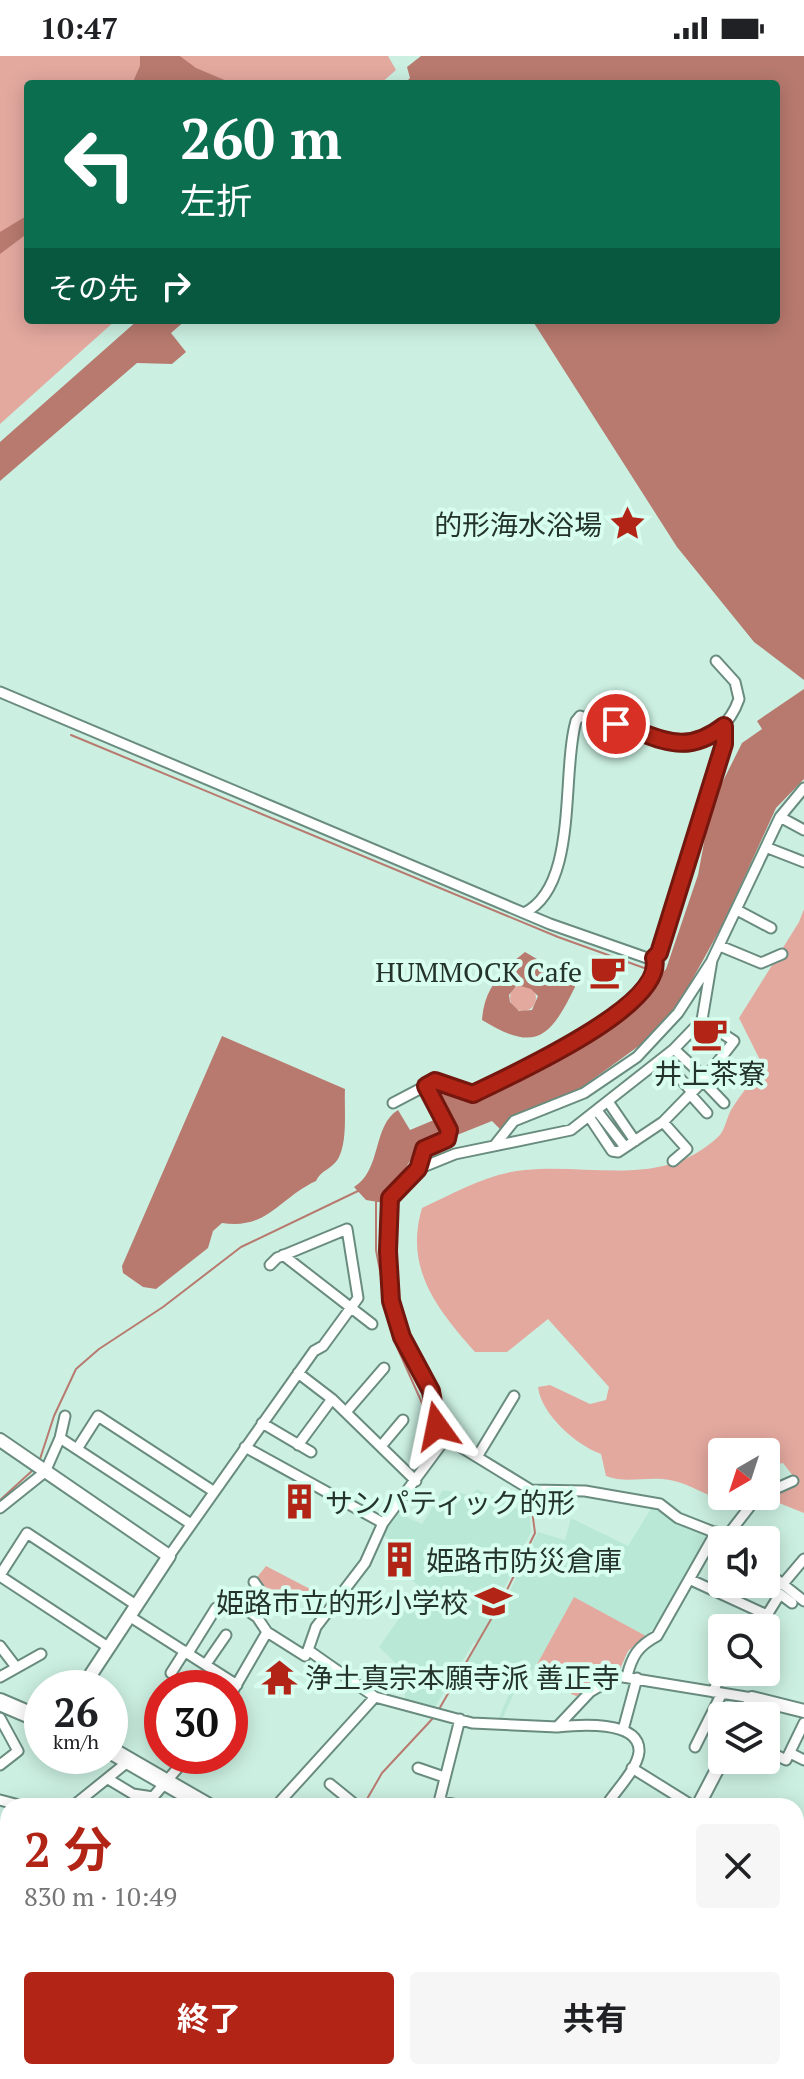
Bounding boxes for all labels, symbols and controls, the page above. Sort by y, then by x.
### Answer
text: 10:47 [40,8,118,48]
text: 260 m [180,101,342,175]
icon: left [48,112,152,216]
text: 左折 [180,177,252,224]
icon: right [154,264,198,308]
text: その先 [48,268,138,308]
place icon: 的形海水浴場 [609,505,647,543]
place label: 的形海水浴場 [434,506,602,543]
pin [582,690,650,758]
icon: arrive [594,702,638,746]
cafe icon: HUMMOCK Cafe [589,952,627,990]
place label: HUMMOCK Cafe [375,953,582,990]
cafe icon: 井上茶寮 [691,1014,729,1052]
place label: 井上茶寮 [654,1055,766,1092]
position arrow [395,1384,479,1468]
north arrow [708,1438,780,1510]
map controls [708,1438,780,1774]
building icon: サンパティック的形 [280,1483,318,1521]
place label: サンパティック的形 [325,1484,575,1521]
button: sound [708,1526,780,1598]
building icon: 姫路市防災倉庫 [381,1541,419,1579]
place label: 姫路市防災倉庫 [426,1542,622,1579]
school or university icon: 姫路市立的形小学校 [475,1583,513,1621]
place label: 姫路市立的形小学校 [216,1584,468,1621]
button: search [708,1614,780,1686]
temple icon: 浄土真宗本願寺派 善正寺 [260,1658,298,1696]
place label: 浄土真宗本願寺派 善正寺 [305,1659,620,1696]
speed limit sign: 30 [144,1670,248,1774]
text: 26 [53,1685,99,1738]
button: layers [708,1702,780,1774]
text: km/h [53,1728,99,1755]
text: 2 分 [24,1817,112,1881]
button: close [696,1824,780,1908]
text: 830 m · 10:49 [24,1879,177,1913]
button: 終了 [24,1972,394,2064]
button: 共有 [410,1972,780,2064]

